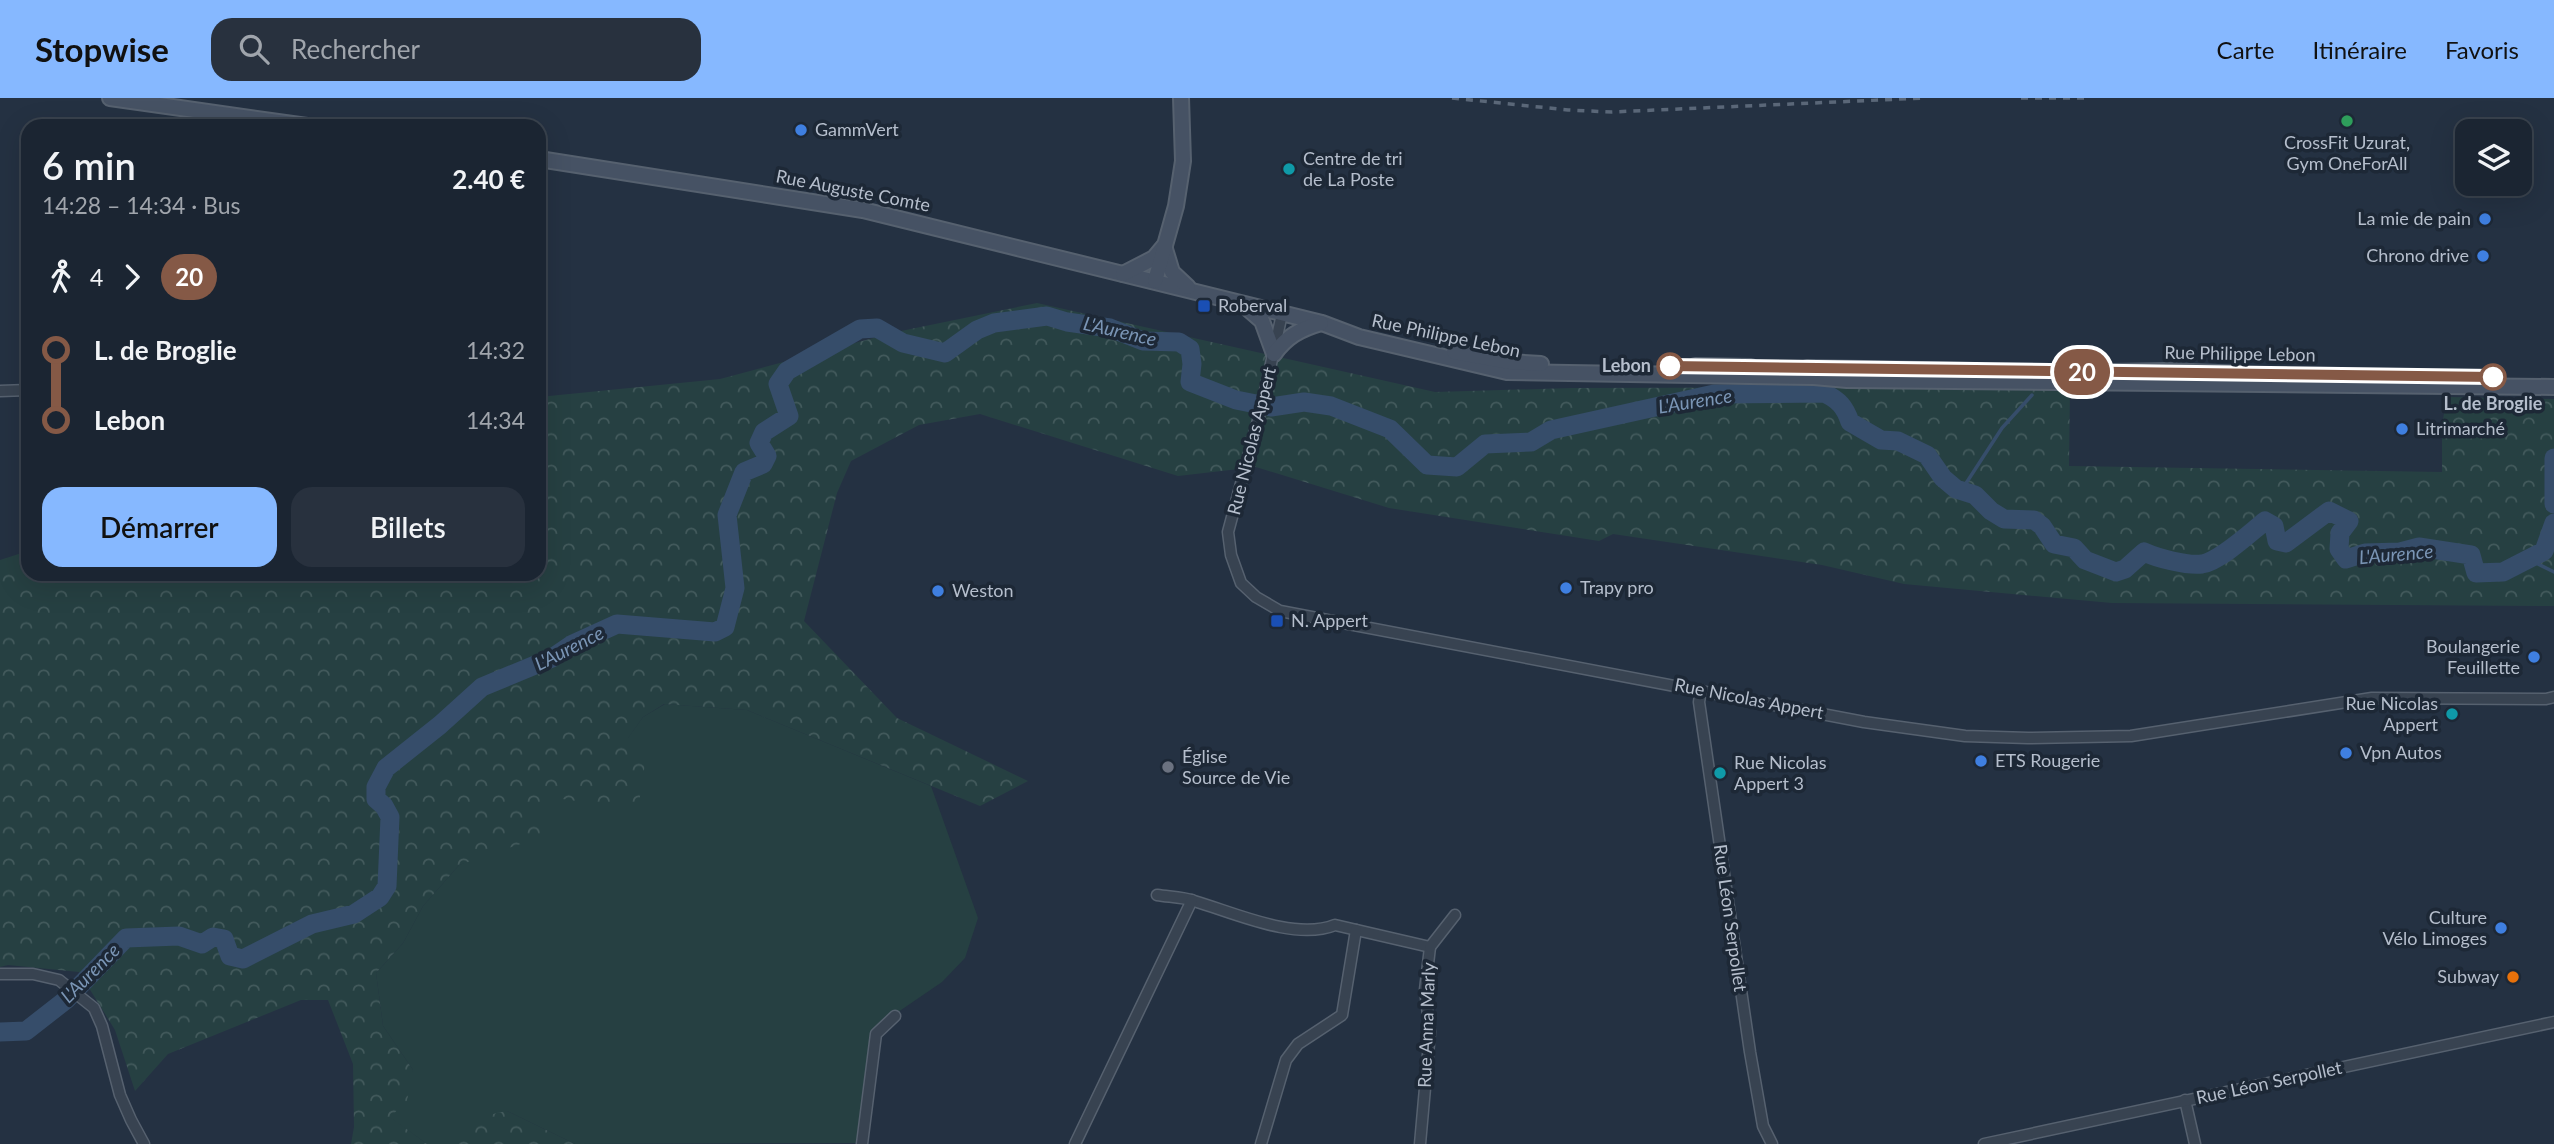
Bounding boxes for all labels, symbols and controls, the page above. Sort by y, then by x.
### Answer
search box [211,18,701,81]
text: Stopwise [35,29,169,69]
icon: search [235,30,273,68]
text: Rechercher [291,33,420,65]
text: Carte [2217,35,2275,64]
text: Itinéraire [2313,35,2407,64]
text: Favoris [2445,35,2519,64]
marker: CrossFit Uzurat, Gym OneForAll [2339,113,2355,129]
place label: GammVert [815,118,899,140]
map controls [2455,119,2532,196]
button: layers [2455,119,2532,196]
marker: GammVert [793,122,809,138]
place label: CrossFit Uzurat, Gym OneForAll [2284,131,2410,174]
text: 6 min [42,142,136,188]
place label: Centre de tri de La Poste [1303,147,1403,190]
marker: Centre de tri de La Poste [1281,161,1297,177]
text: 2.40 € [452,163,525,195]
street label: Rue Auguste Comte [774,164,932,216]
text: 14:28 – 14:34 · Bus [42,191,241,219]
place label: La mie de pain [2357,207,2471,229]
marker: La mie de pain [2477,211,2493,227]
place label: Chrono drive [2366,244,2469,266]
marker: Chrono drive [2475,248,2491,264]
icon: walk [42,258,80,296]
icon: forward [113,258,151,296]
text: 20 [175,262,203,291]
text: 4 [90,263,103,291]
place label: Roberval [1218,294,1287,316]
marker: Roberval [1196,298,1212,314]
street label: Rue Philippe Lebon [1370,309,1523,362]
water label: L'Aurence [1081,311,1159,350]
text: L. de Broglie [94,334,237,366]
text: 14:32 [466,336,525,364]
street label: Rue Philippe Lebon [2164,341,2316,365]
line badge: 20 [2050,349,2114,395]
marker: Lebon [1657,353,1683,379]
place label: Lebon [1602,354,1651,376]
text: 20 [2068,357,2096,386]
street label: Rue Nicolas Appert [1222,364,1280,517]
marker: L. de Broglie [2480,364,2506,390]
water label: L'Aurence [1656,383,1733,418]
place label: L. de Broglie [2444,392,2543,414]
text: Lebon [94,404,165,436]
text: 14:34 [466,406,525,434]
place label: Litrimarché [2416,417,2505,439]
marker: Litrimarché [2394,421,2410,437]
button: Démarrer [42,487,277,567]
button: Billets [291,487,525,567]
water label: L'Aurence [2358,539,2434,568]
place label: Trapy pro [1580,576,1654,598]
place label: Weston [952,579,1014,601]
marker: Trapy pro [1558,580,1574,596]
marker: Weston [930,583,946,599]
place label: N. Appert [1291,609,1368,631]
marker: N. Appert [1269,613,1285,629]
water label: L'Aurence [530,620,607,675]
place label: Boulangerie Feuillette [2426,635,2520,678]
marker: Boulangerie Feuillette [2526,649,2542,665]
street label: Rue Nicolas Appert [1673,673,1826,723]
place label: Rue Nicolas Appert [2345,692,2439,735]
marker: Rue Nicolas Appert [2444,706,2460,722]
place label: Vpn Autos [2360,741,2442,763]
place label: Église Source de Vie [1182,745,1290,788]
marker: Vpn Autos [2338,745,2354,761]
place label: ETS Rougerie [1995,749,2100,771]
place label: Rue Nicolas Appert 3 [1734,751,1827,794]
marker: ETS Rougerie [1973,753,1989,769]
marker: Église Source de Vie [1160,759,1176,775]
marker: Rue Nicolas Appert 3 [1712,765,1728,781]
street label: Rue Léon Serpollet [1710,843,1752,993]
place label: Culture Vélo Limoges [2383,906,2487,949]
marker: Culture Vélo Limoges [2493,920,2509,936]
water label: L'Aurence [55,938,124,1007]
street label: Rue Anna Marly [1413,961,1439,1088]
place label: Subway [2437,965,2500,987]
marker: Subway [2505,969,2521,985]
street label: Rue Léon Serpollet [2194,1056,2344,1108]

